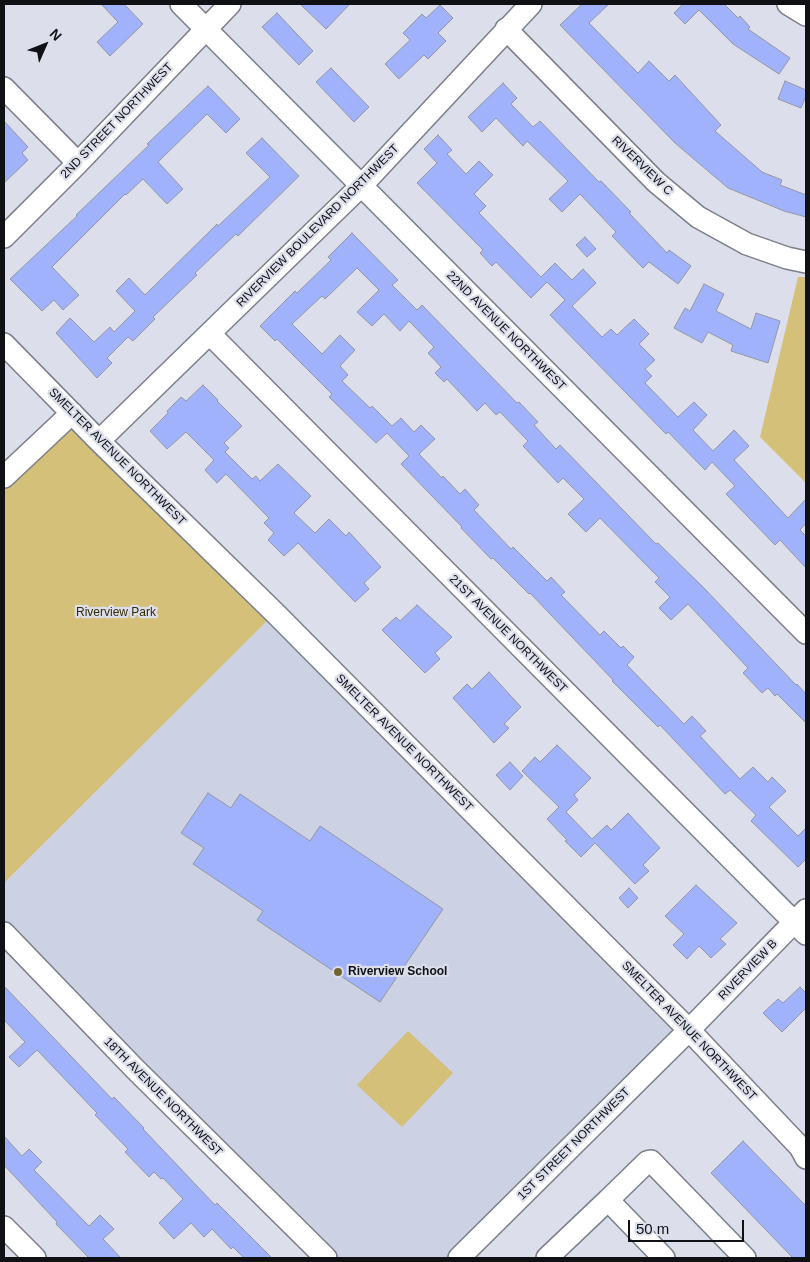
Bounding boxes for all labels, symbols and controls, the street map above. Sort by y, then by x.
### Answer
north arrow [20,20,70,70]
text: N [47,25,65,44]
street label: 2ND STREET NORTHWEST [58,60,176,182]
street label: RIVERVIEW C [609,133,675,199]
street label: RIVERVIEW BOULEVARD NORTHWEST [234,142,402,310]
street label: 22ND AVENUE NORTHWEST [443,268,569,394]
street label: SMELTER AVENUE NORTHWEST [45,385,189,529]
street label: 21ST AVENUE NORTHWEST [446,572,570,696]
park label: Riverview Park [76,606,156,620]
street label: SMELTER AVENUE NORTHWEST [332,671,476,815]
street label: RIVERVIEW B [716,937,780,1003]
street label: SMELTER AVENUE NORTHWEST [619,958,759,1104]
place label: Riverview School [348,965,447,979]
marker: Riverview School [332,966,344,978]
street label: 18TH AVENUE NORTHWEST [101,1035,225,1159]
street label: 1ST STREET NORTHWEST [515,1085,633,1203]
scale bar [630,1210,746,1242]
text: 50 m [636,1220,669,1237]

